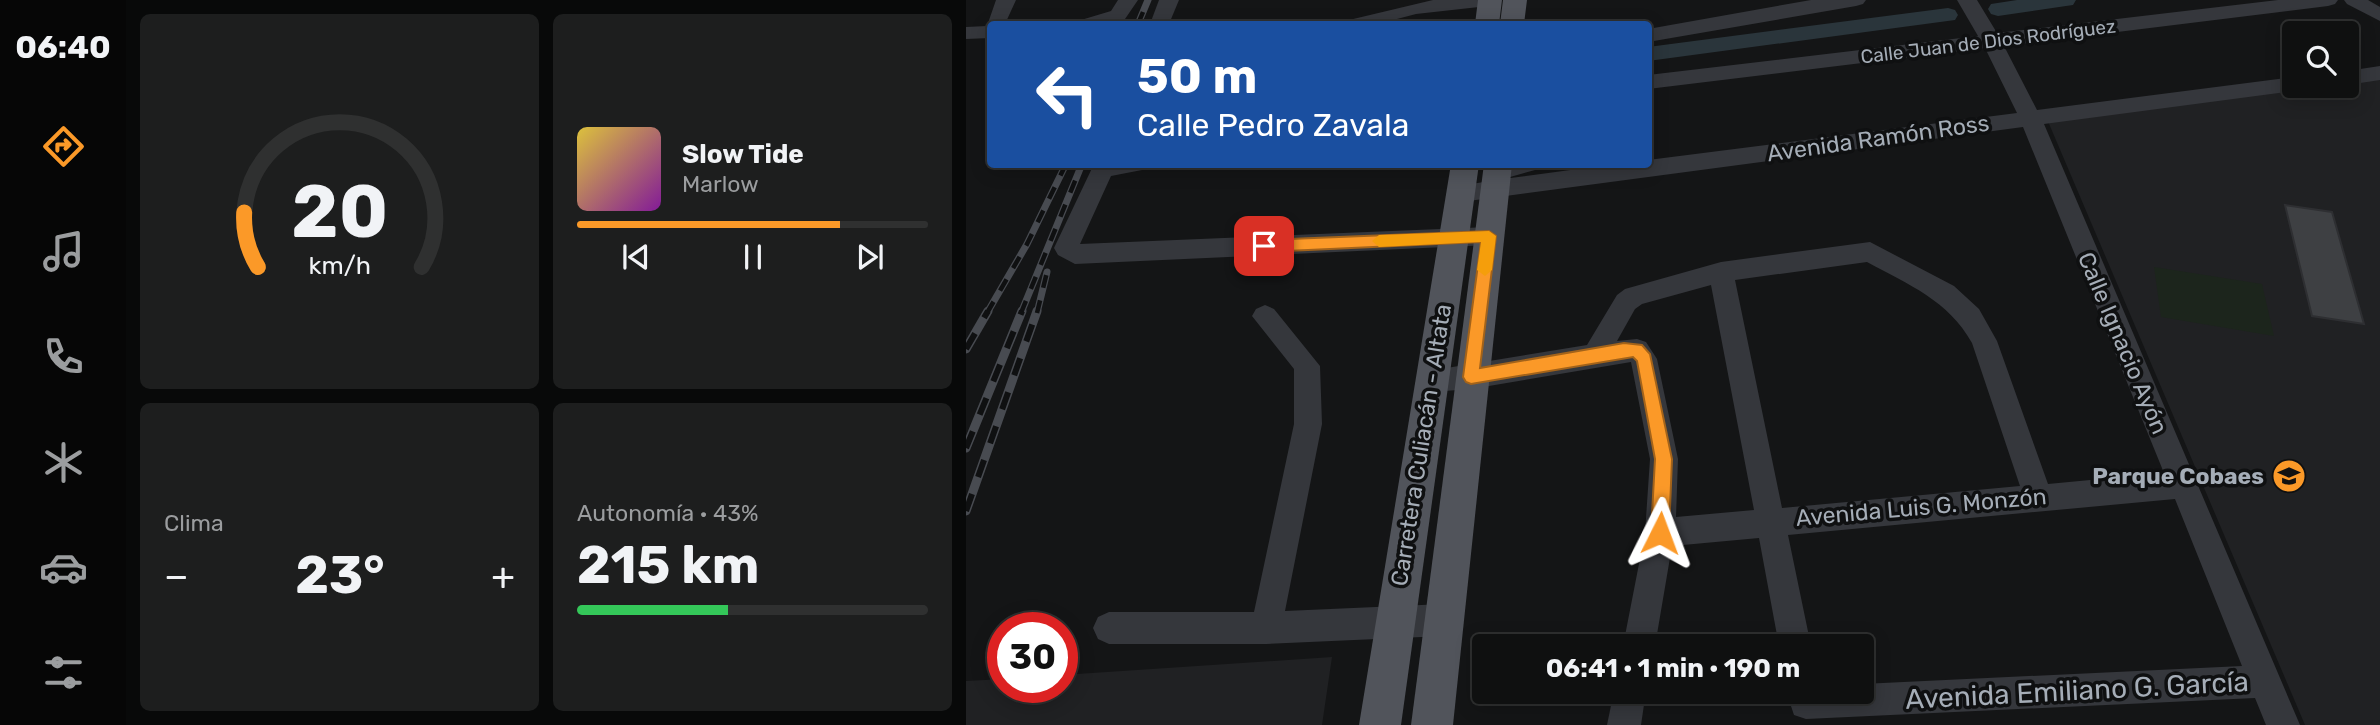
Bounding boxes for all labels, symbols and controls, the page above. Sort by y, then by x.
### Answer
street label: Calle Juan de Dios Rodríguez [1859,14,2117,69]
map controls [2282,21,2359,98]
button: search [2282,21,2359,98]
text: 06:40 [15,28,111,66]
text: 50 m [1137,47,1257,105]
icon: left [1022,49,1113,140]
text: Calle Pedro Zavala [1137,106,1409,144]
street label: Avenida Ramón Ross [1765,109,1991,167]
icon: directions [39,122,88,171]
text: Slow Tide [682,139,804,170]
text: 20 [291,170,388,256]
text: Marlow [682,170,759,198]
pin [1234,216,1294,276]
icon: music [39,227,88,276]
icon: arrive [1245,227,1283,265]
icon: previous [617,238,655,276]
icon: pause [734,238,772,276]
icon: next [851,238,889,276]
street label: Calle Ignacio Ayón [2072,248,2174,438]
text: km/h [308,251,371,280]
street label: Carretera Culiacán - Altata [1385,302,1457,588]
icon: phone [39,332,88,381]
icon: climate [39,438,88,487]
school or university icon: Parque Cobaes [2270,457,2308,495]
place label: Parque Cobaes [2092,462,2264,490]
street label: Avenida Luis G. Monzón [1794,482,2048,532]
position arrow [1623,496,1697,570]
text: Autonomía · 43% [577,499,759,527]
text: Clima [164,509,224,537]
text: 215 km [577,534,759,596]
icon: car [39,543,88,592]
text: 23° [295,544,385,606]
text: − [164,553,189,599]
text: + [491,553,515,599]
speed limit sign: 30 [987,612,1078,703]
icon: filters [39,648,88,697]
text: 06:41 · 1 min · 190 m [1546,653,1800,684]
street label: Avenida Emiliano G. García [1904,665,2250,716]

